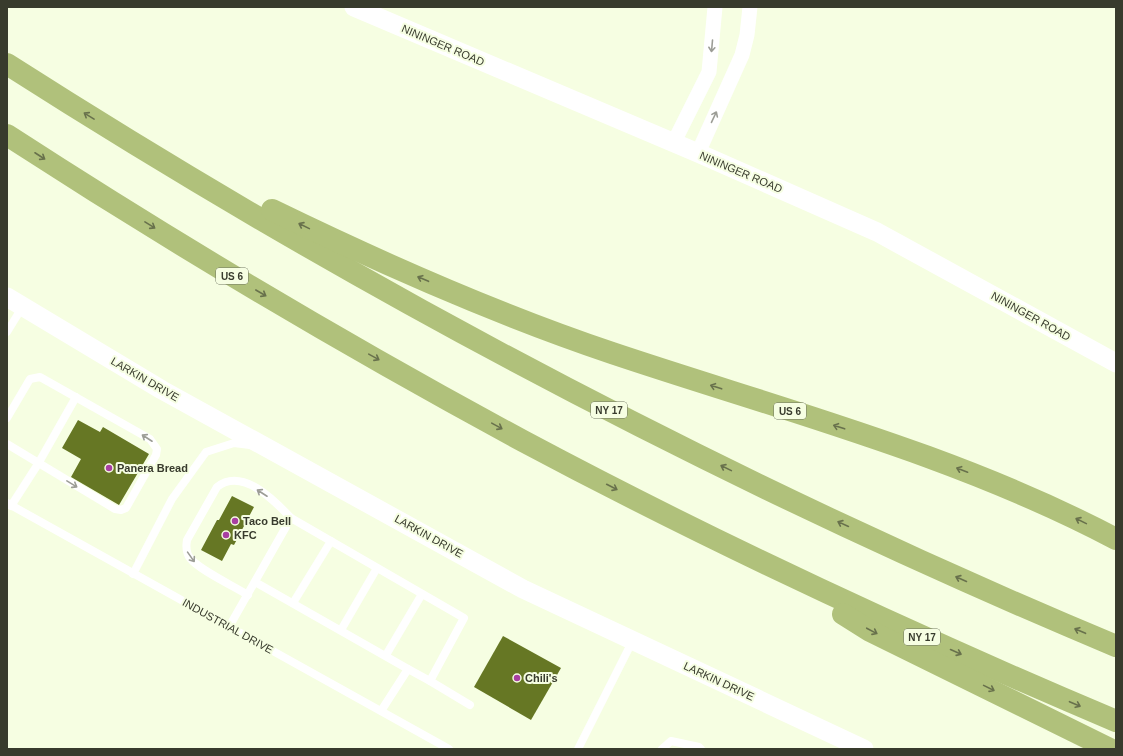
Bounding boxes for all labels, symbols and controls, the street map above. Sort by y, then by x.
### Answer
street label: NININGER ROAD [400,22,486,68]
one-way arrow [709,39,716,52]
one-way arrow [711,111,718,123]
one-way arrow [84,112,95,120]
street label: NININGER ROAD [698,149,784,195]
one-way arrow [34,153,46,161]
one-way arrow [144,222,156,230]
one-way arrow [299,222,311,229]
road number: US 6 [216,268,248,284]
one-way arrow [417,275,429,283]
one-way arrow [255,289,267,297]
street label: NININGER ROAD [989,289,1073,343]
one-way arrow [368,354,380,362]
street label: LARKIN DRIVE [109,355,181,403]
one-way arrow [709,383,722,390]
road number: NY 17 [591,402,627,418]
road number: US 6 [774,403,806,419]
one-way arrow [491,423,503,431]
one-way arrow [833,423,846,430]
one-way arrow [142,434,153,442]
place label: Panera Bread [117,462,188,474]
marker: Panera Bread [104,463,114,473]
one-way arrow [720,464,732,471]
one-way arrow [956,465,968,473]
one-way arrow [66,481,78,489]
one-way arrow [606,484,618,491]
one-way arrow [257,489,268,497]
street label: LARKIN DRIVE [393,512,465,560]
place label: Taco Bell [243,515,291,527]
marker: Taco Bell [230,516,240,526]
one-way arrow [1075,517,1087,524]
one-way arrow [837,520,849,527]
place label: KFC [234,529,257,541]
marker: KFC [221,530,231,540]
one-way arrow [187,551,195,562]
one-way arrow [955,574,967,582]
street label: INDUSTRIAL DRIVE [181,596,275,656]
one-way arrow [1074,626,1086,634]
one-way arrow [866,628,878,636]
road number: NY 17 [904,629,940,645]
one-way arrow [950,649,962,656]
street label: LARKIN DRIVE [682,659,756,703]
place label: Chili's [525,672,558,684]
marker: Chili's [512,673,522,683]
one-way arrow [983,685,995,692]
one-way arrow [1069,701,1081,708]

